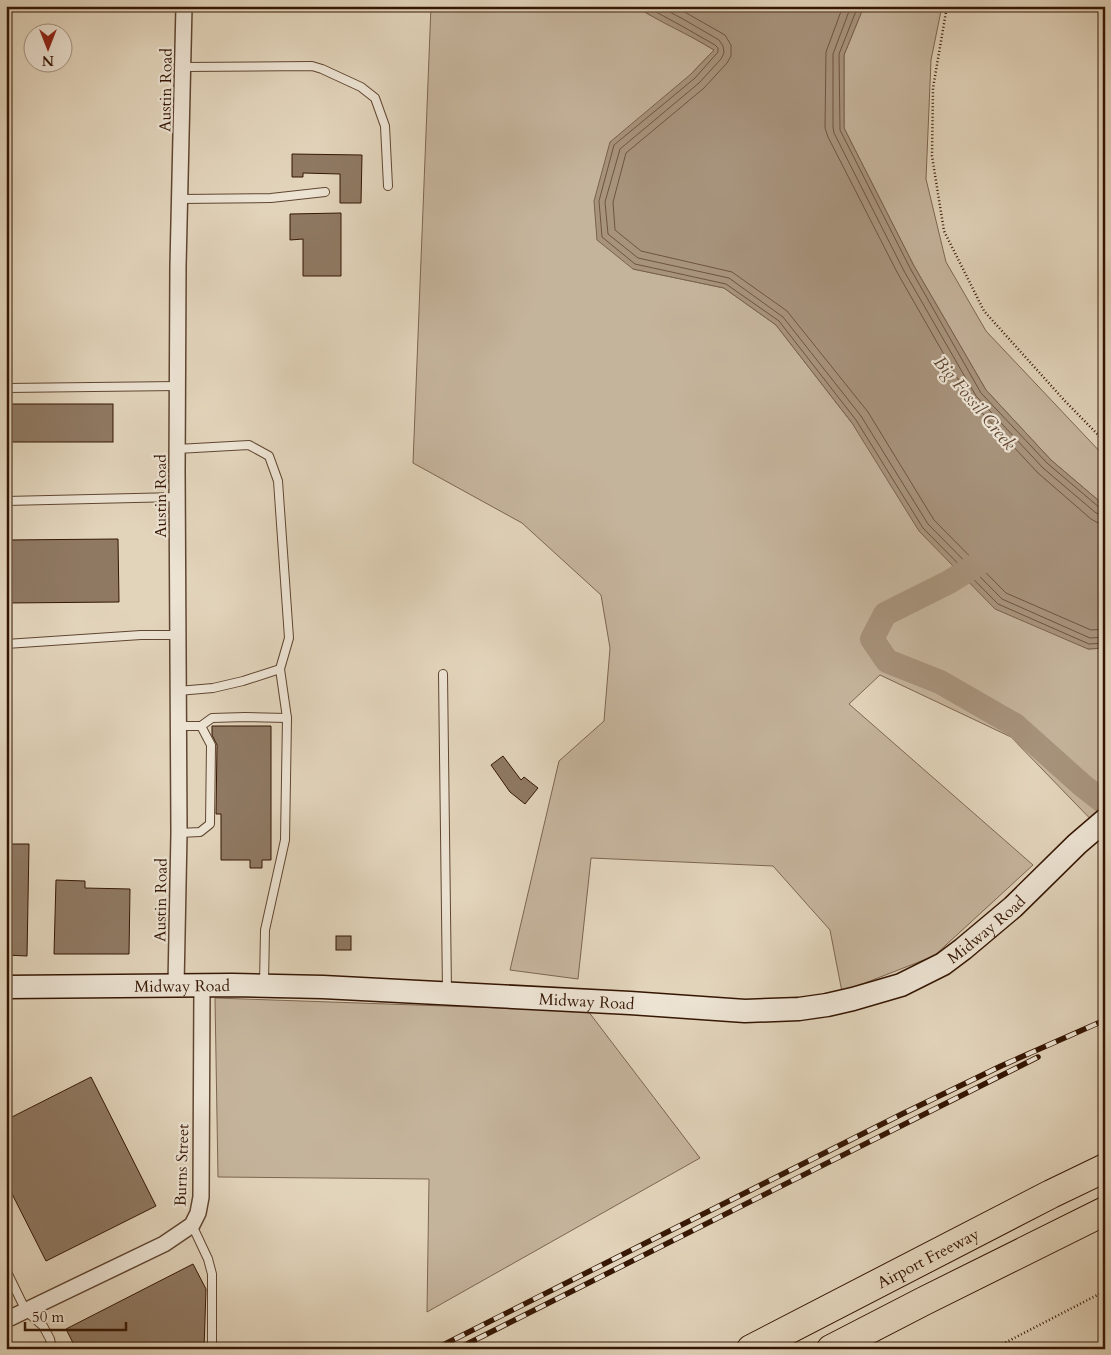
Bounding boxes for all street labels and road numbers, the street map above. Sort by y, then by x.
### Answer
street label: Austin Road [154,48,178,132]
street label: Austin Road [150,454,172,538]
street label: Austin Road [149,858,173,942]
street label: Midway Road [943,890,1031,969]
street label: Midway Road [134,975,230,998]
street label: Midway Road [538,988,636,1015]
street label: Burns Street [170,1123,194,1207]
street label: Airport Freeway [874,1223,983,1294]

